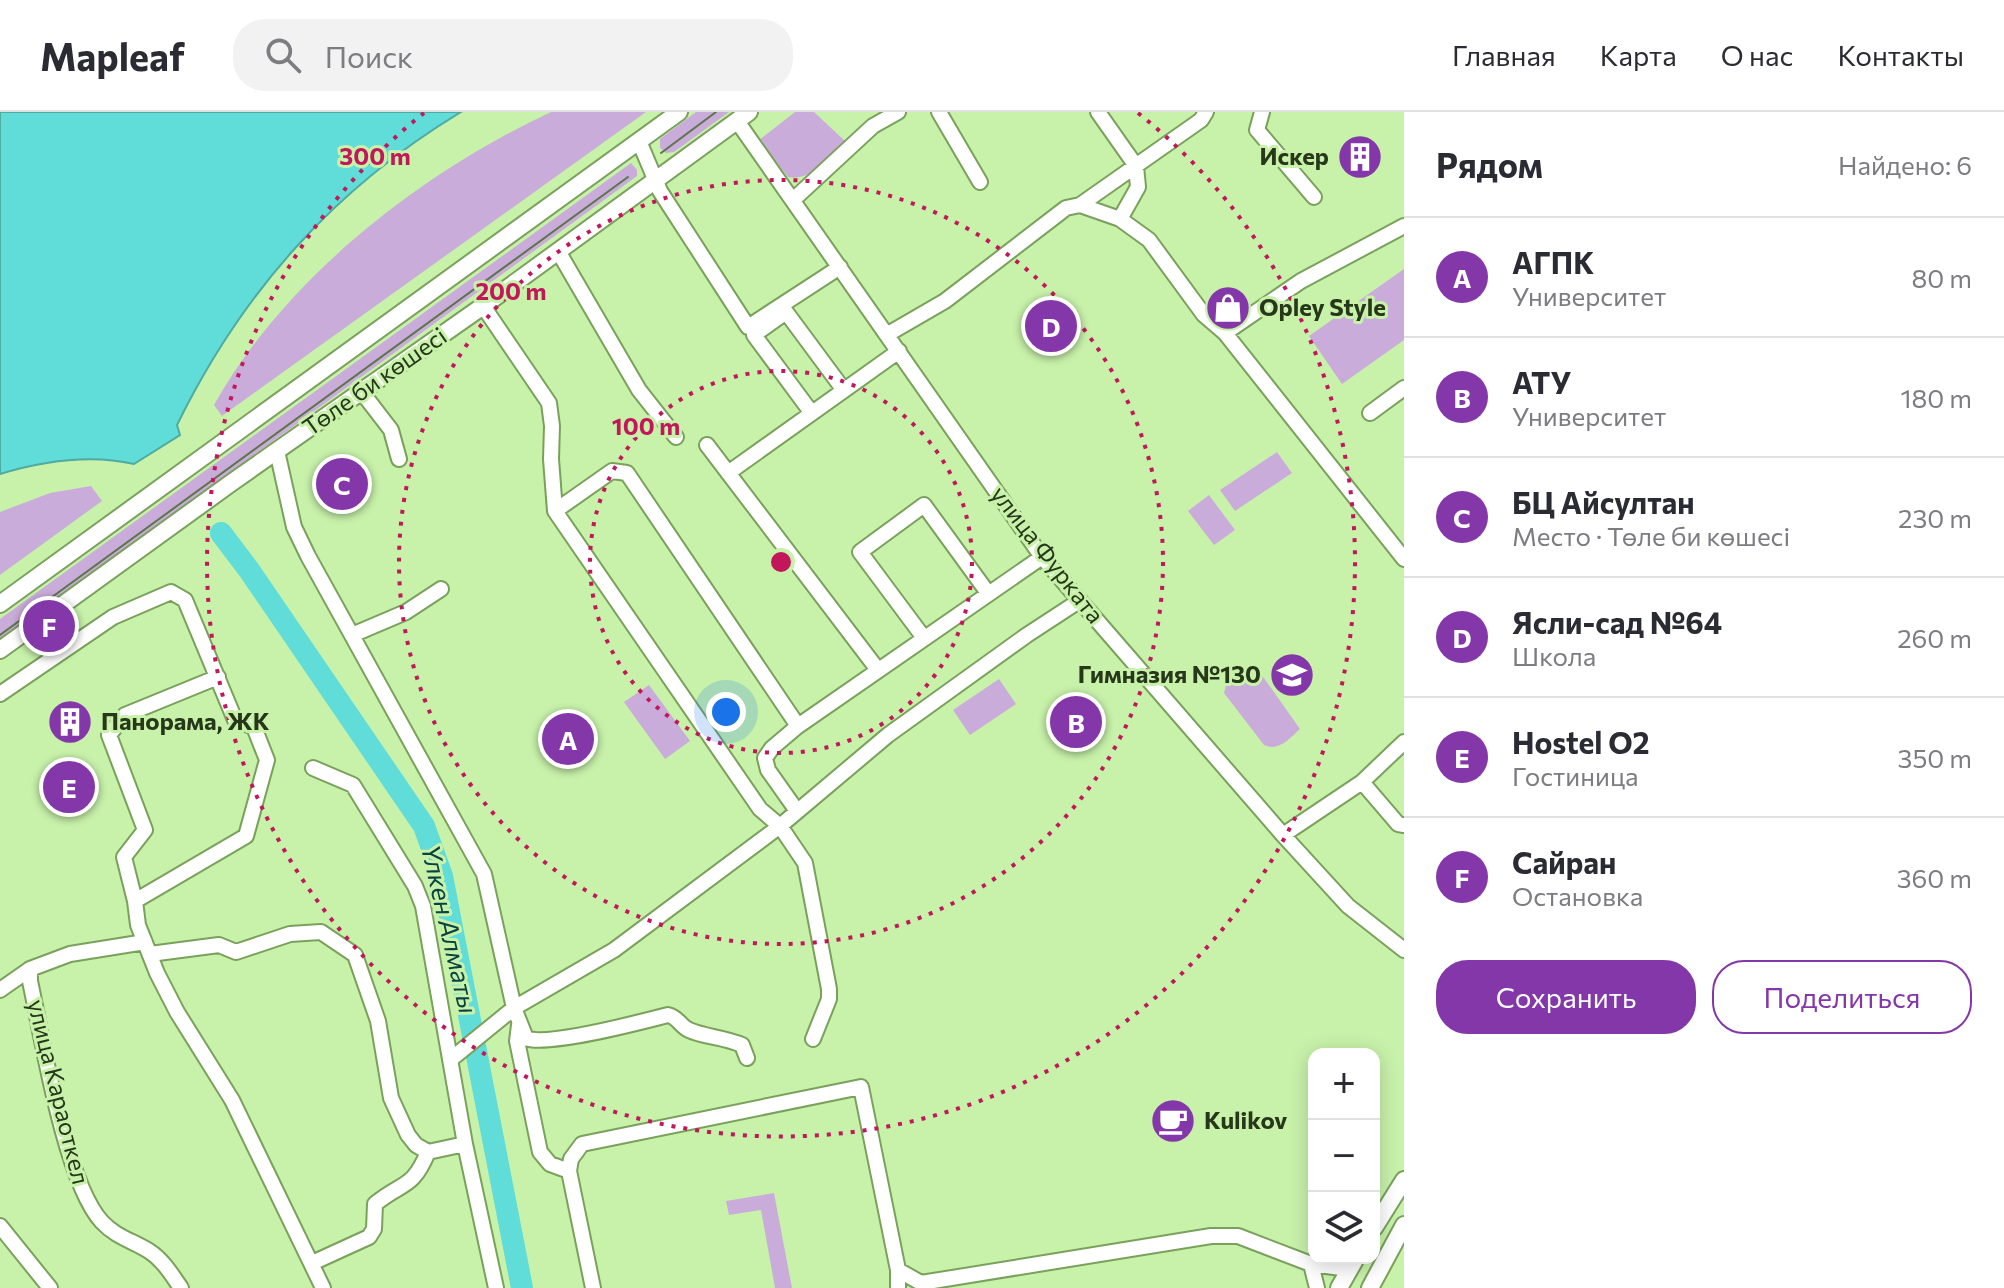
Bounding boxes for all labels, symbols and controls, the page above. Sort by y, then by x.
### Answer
search box [233,19,793,91]
text: Mapleaf [40,32,185,79]
icon: search [261,33,305,77]
text: Поиск [325,37,413,74]
text: Главная [1452,38,1556,72]
text: Карта [1600,38,1677,72]
text: О нас [1721,38,1793,72]
text: Контакты [1837,38,1964,72]
building icon: Искер [1336,133,1384,181]
text: 300 m [339,141,411,170]
place label: Искер [1260,141,1329,170]
text: Рядом [1436,143,1543,185]
text: Найдено: 6 [1838,149,1972,180]
text: АГПК [1512,243,1594,280]
text: A [1453,262,1471,293]
text: 80 m [1912,262,1972,293]
text: 200 m [476,276,546,305]
text: Университет [1512,280,1666,311]
shop icon: Opley Style [1204,284,1252,332]
place label: Opley Style [1259,292,1386,321]
pin: D [1025,296,1077,356]
street label: Төле би көшесі [297,320,452,441]
text: АТУ [1512,363,1571,400]
text: B [1453,382,1471,413]
text: 180 m [1900,382,1972,413]
text: Университет [1512,400,1666,431]
text: 100 m [612,411,680,440]
pin: C [316,454,368,514]
street label: улица Фурката [986,480,1111,628]
text: БЦ Айсултан [1512,483,1695,520]
text: C [1453,502,1471,533]
text: 230 m [1898,502,1972,533]
text: Место · Төле би көшесі [1512,520,1790,551]
centre of rings [767,548,795,576]
pin: F [23,596,75,656]
text: Ясли-сад №64 [1512,603,1722,640]
text: D [1452,622,1472,653]
text: 260 m [1897,622,1972,653]
text: Школа [1512,640,1596,671]
school or university icon: Гимназия №130 [1268,651,1316,699]
place label: Гимназия №130 [1078,659,1261,688]
your location [706,692,746,732]
pin: B [1050,692,1102,752]
building icon: Панорама, ЖК [46,698,94,746]
place label: Панорама, ЖК [101,706,270,735]
pin: A [542,709,594,769]
text: Hostel O2 [1512,723,1650,760]
text: E [1454,742,1470,773]
text: 350 m [1898,742,1972,773]
pin: E [43,757,95,817]
text: Гостиница [1512,760,1639,791]
water label: Үлкен Алматы [416,841,485,1016]
text: Сайран [1512,843,1616,880]
text: F [1454,862,1470,893]
text: 360 m [1897,862,1972,893]
text: Остановка [1512,880,1643,911]
button: Сохранить [1436,960,1696,1034]
button: Поделиться [1712,960,1972,1034]
street label: улица Караоткел [22,996,96,1187]
map controls [1308,1048,1380,1264]
button: + [1308,1048,1380,1120]
cafe icon: Kulikov [1149,1097,1197,1145]
place label: Kulikov [1204,1105,1287,1134]
button: − [1308,1120,1380,1192]
button: layers [1308,1192,1380,1264]

